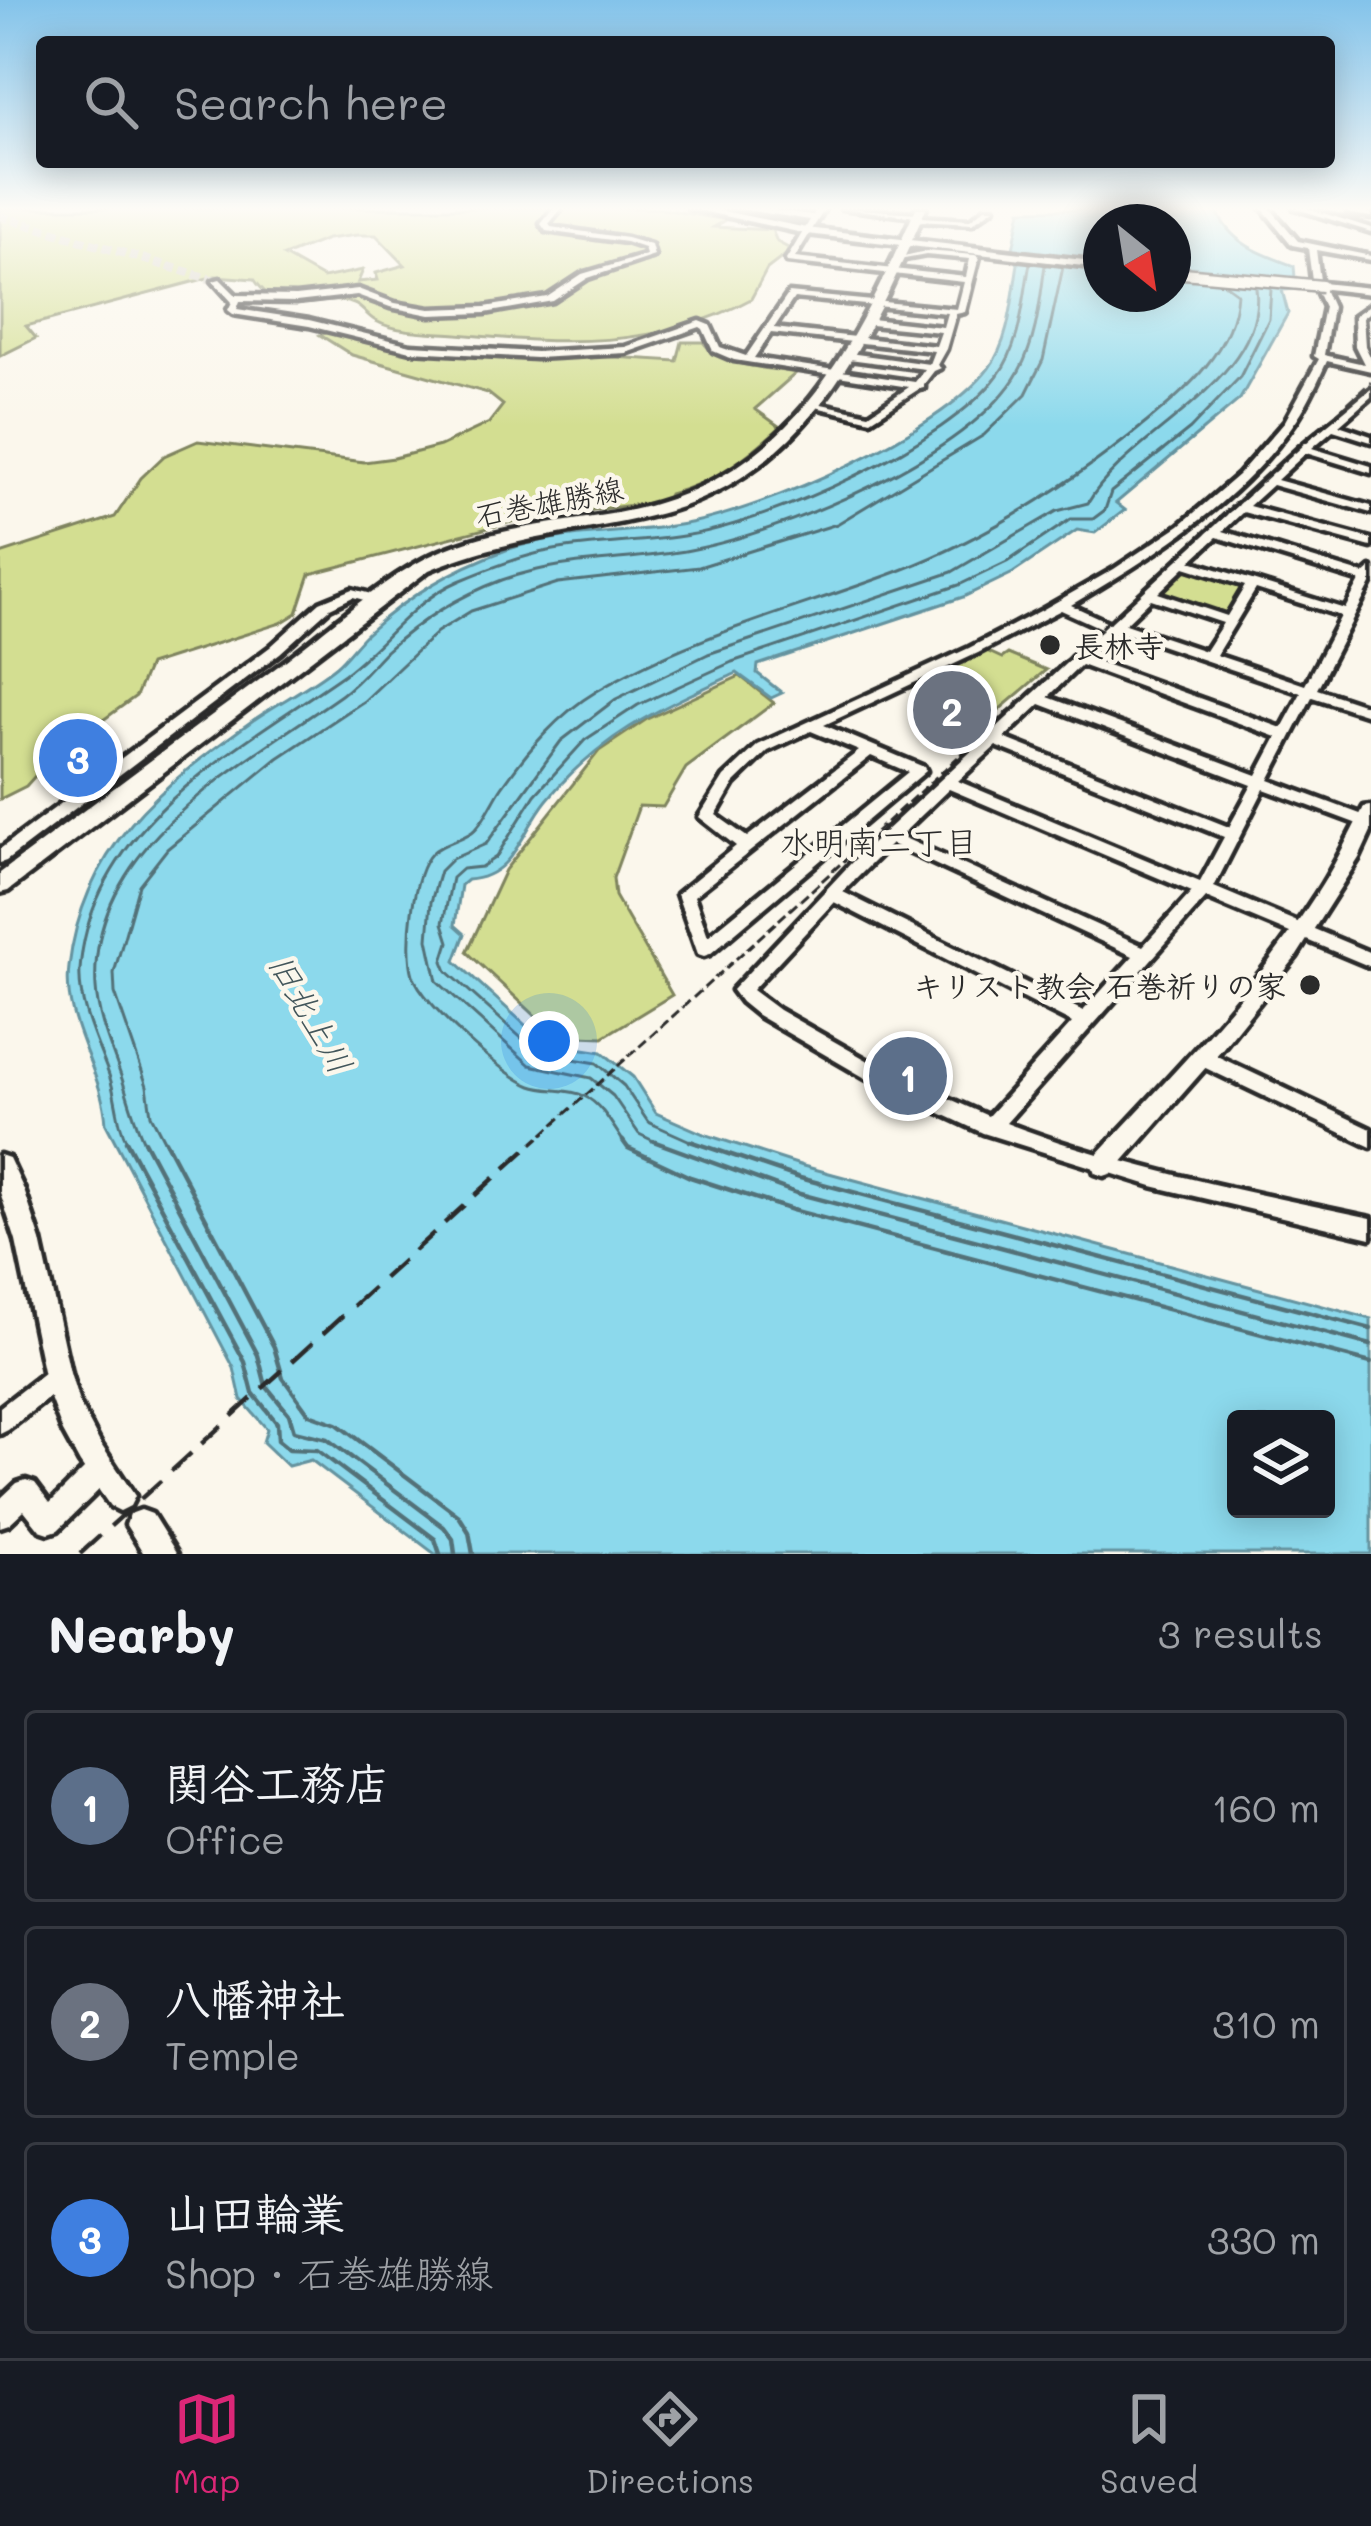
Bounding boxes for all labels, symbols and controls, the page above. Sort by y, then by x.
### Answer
search box [36,36,1335,168]
icon: search [78,69,144,135]
text: Search here [174,73,448,131]
north arrow [1083,204,1191,312]
street label: 石巻雄勝線 [472,467,626,535]
place label: 長林寺 [1074,625,1164,665]
marker: 長林寺 [1037,632,1063,658]
pin: 2 [913,665,991,755]
pin: 3 [39,713,117,803]
district label: 水明南二丁目 [780,819,978,862]
water label: 旧北上川 [260,945,364,1081]
place label: キリスト教会 石巻祈りの家 [913,965,1286,1005]
marker: キリスト教会 石巻祈りの家 [1297,972,1323,998]
your location [519,1011,579,1071]
pin: 1 [869,1031,947,1121]
map controls [1227,1410,1335,1518]
button: layers [1227,1410,1335,1518]
text: Nearby [48,1599,235,1666]
text: 3 results [1158,1607,1323,1658]
text: 関谷工務店 [165,1753,390,1811]
text: 1 [81,1781,99,1832]
text: 160 m [1211,1781,1320,1832]
text: Office [165,1813,285,1864]
text: 八幡神社 [165,1969,345,2027]
text: 2 [79,1997,101,2048]
text: 310 m [1212,1997,1320,2048]
text: Temple [165,2029,300,2080]
text: 山田輪業 [165,2183,345,2241]
text: 3 [78,2213,102,2264]
text: 330 m [1207,2213,1320,2264]
text: Shop · 石巻雄勝線 [165,2247,493,2298]
tab: Map [173,2386,240,2501]
tab: Directions [586,2386,754,2501]
tab: Saved [1100,2386,1198,2501]

